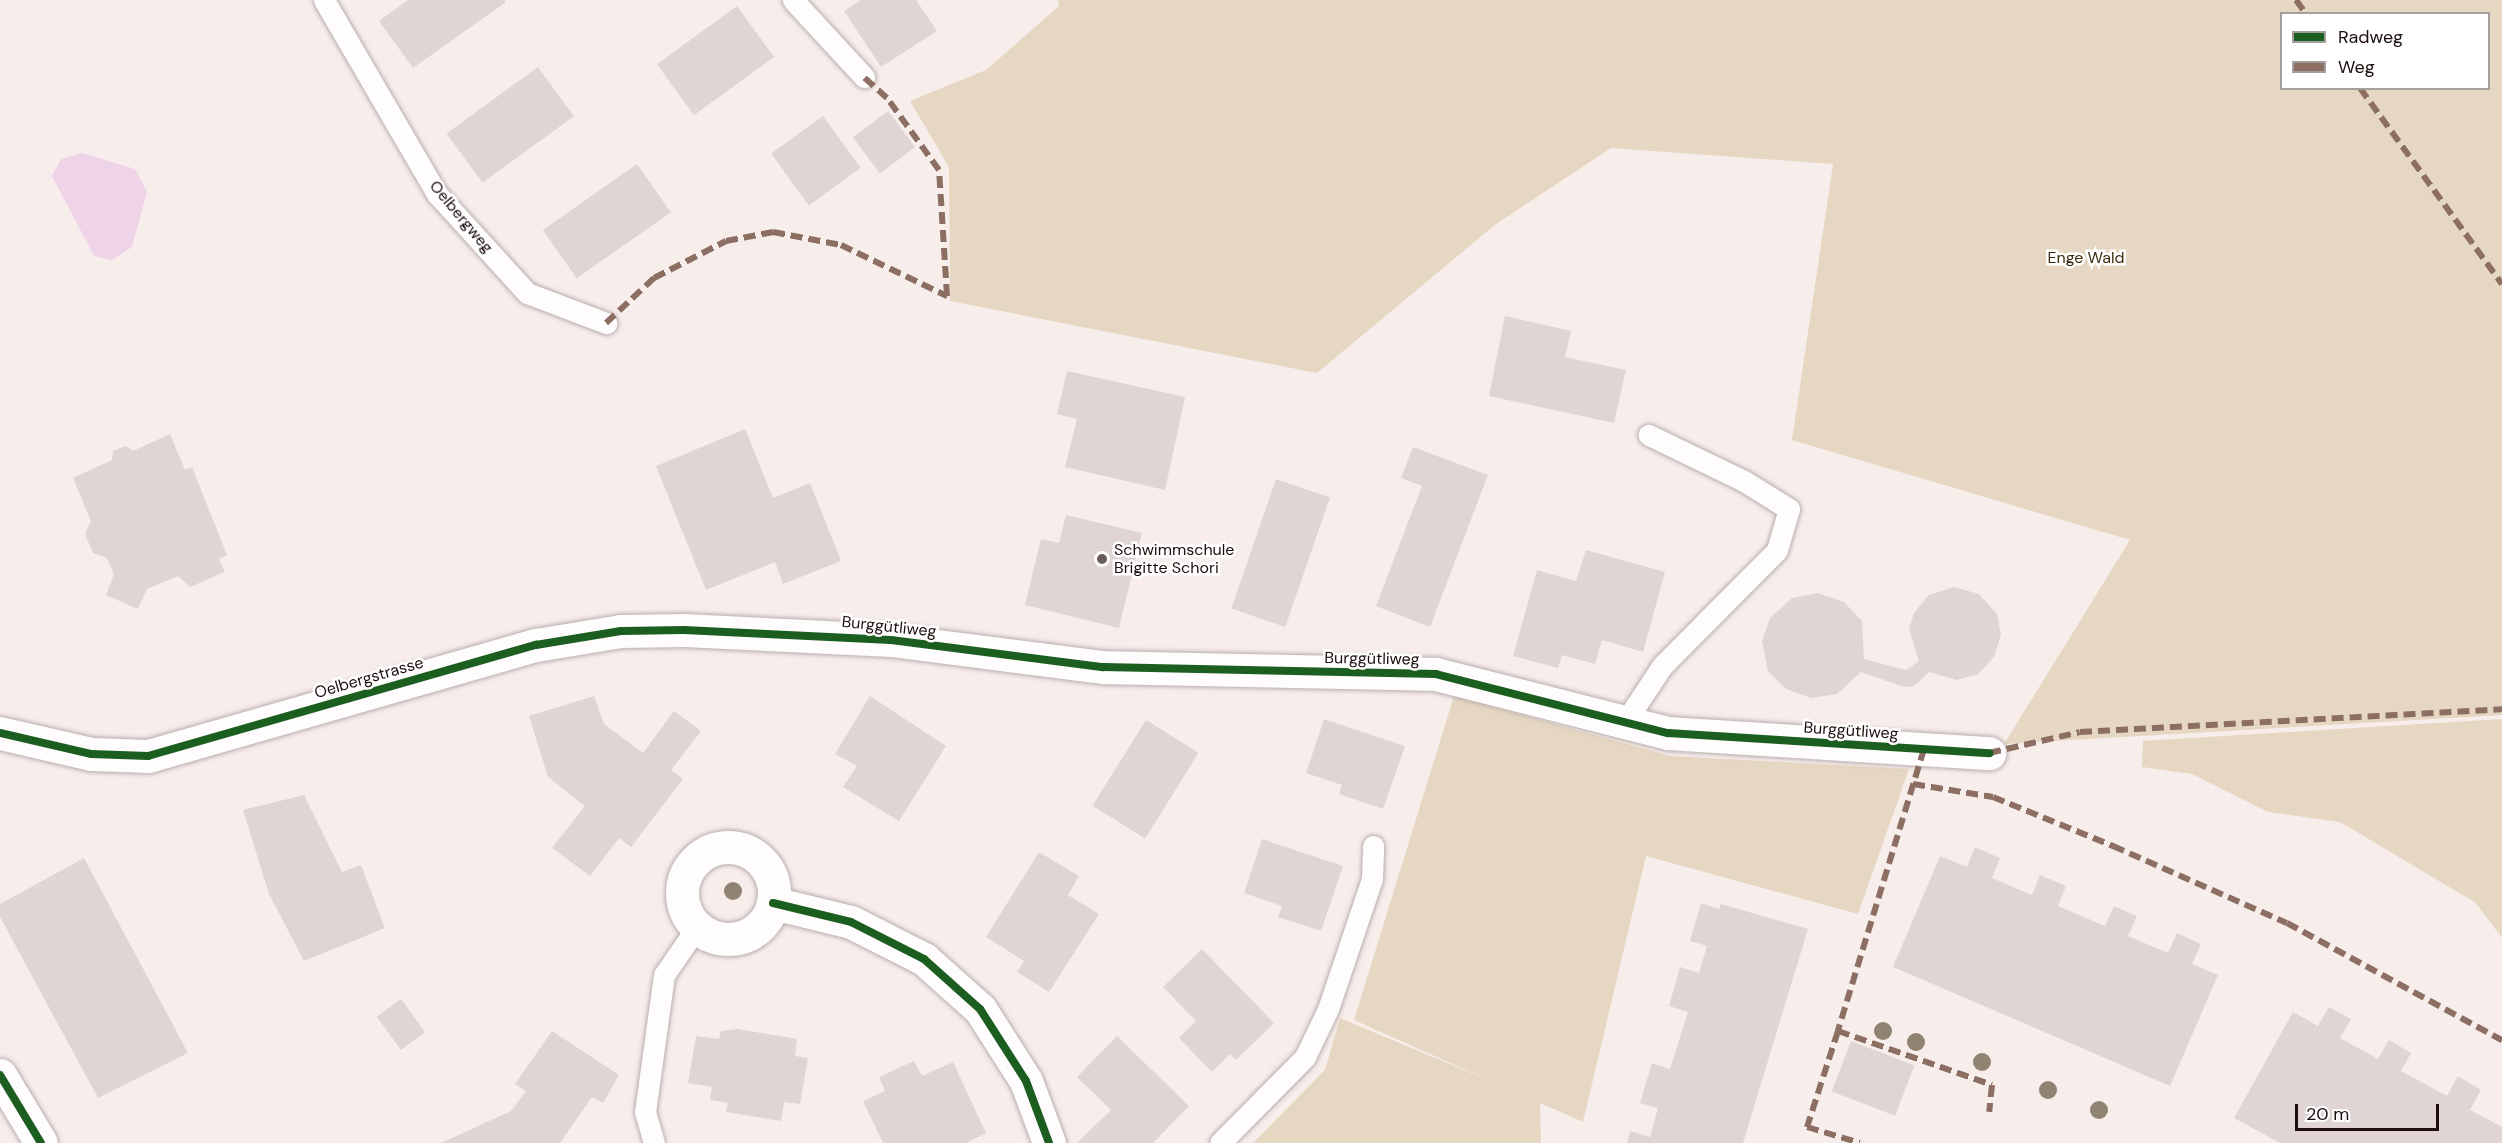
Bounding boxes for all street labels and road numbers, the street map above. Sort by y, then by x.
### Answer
street label: Oelbergweg [425,177,497,257]
street label: Burggütliweg [841,612,937,642]
street label: Burggütliweg [1324,649,1420,669]
street label: Oelbergstrasse [312,653,426,703]
street label: Burggütliweg [1803,718,1899,744]

